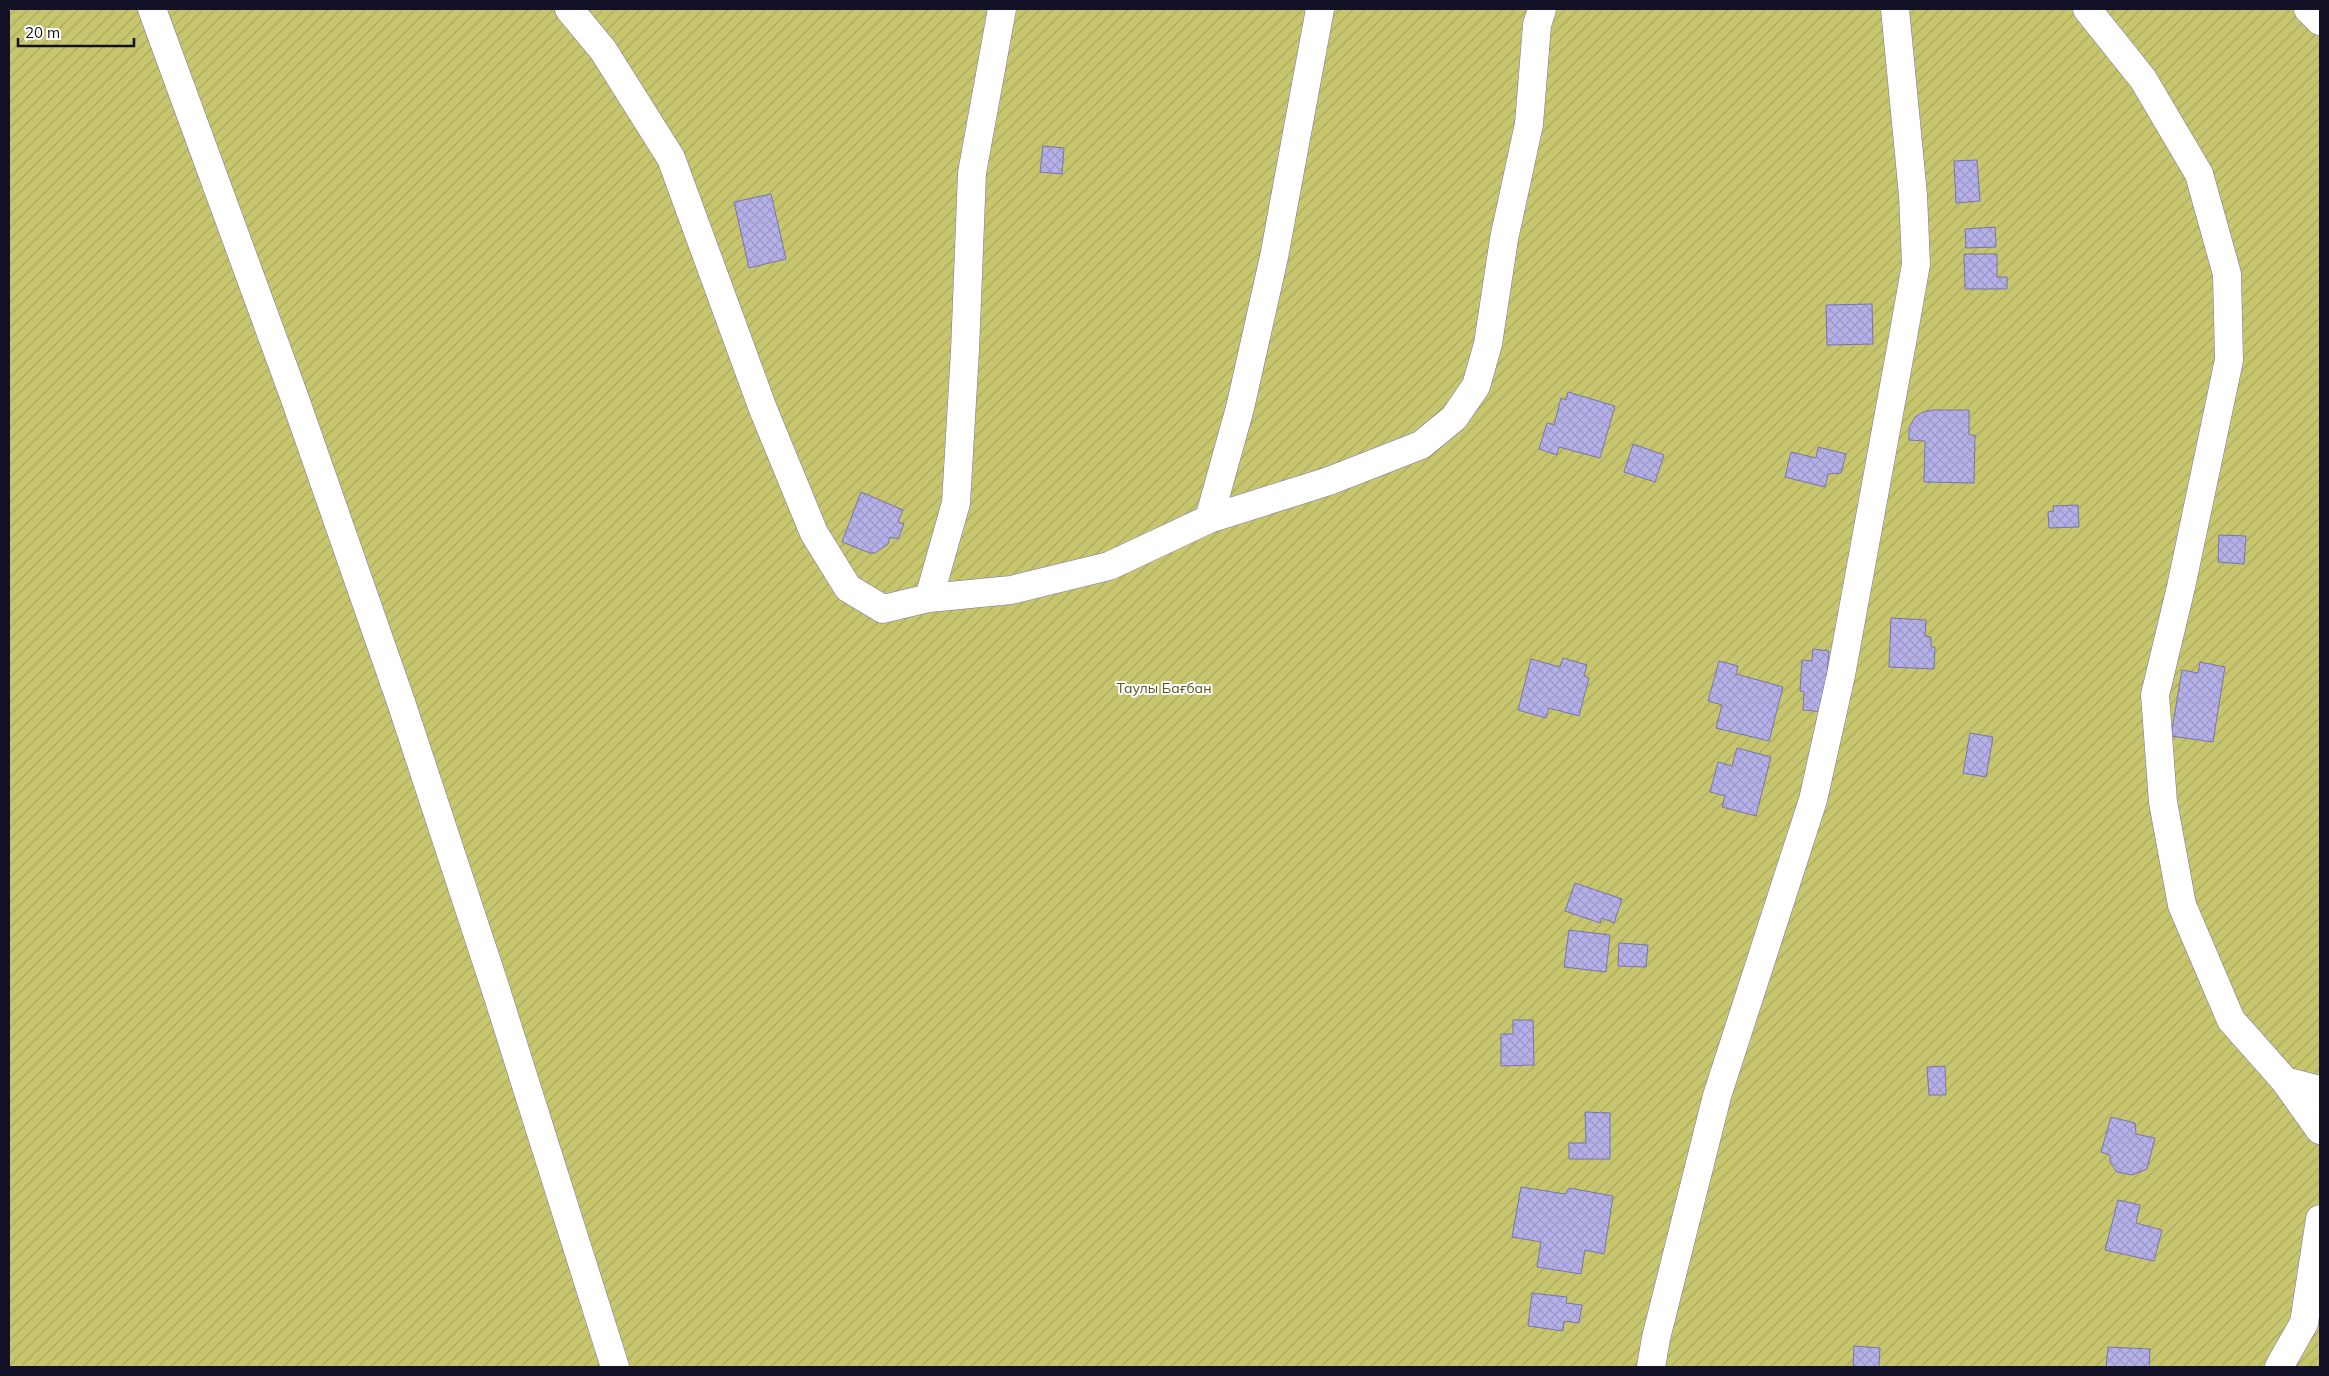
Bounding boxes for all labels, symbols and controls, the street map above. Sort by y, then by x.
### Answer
scale bar [18,15,134,47]
text: 20 m [25,23,60,42]
park label: Таулы Бағбан [1117,679,1212,697]

